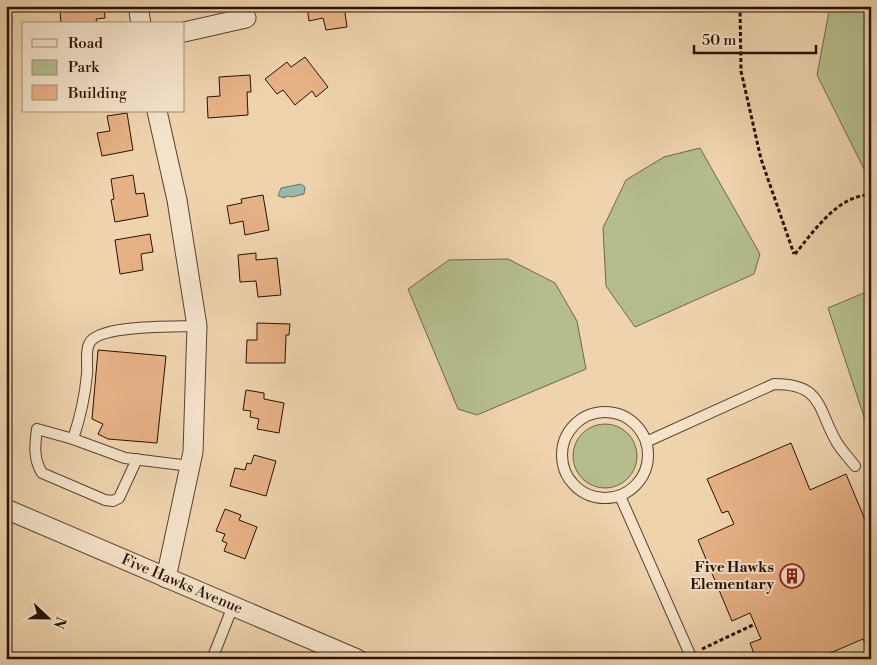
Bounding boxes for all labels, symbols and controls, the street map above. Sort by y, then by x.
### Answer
legend [22,22,185,112]
scale bar [694,22,817,54]
text: 50 m [702,31,736,50]
text: Road [68,34,103,53]
text: Park [68,58,100,77]
text: Building [67,84,127,103]
street label: Five Hawks Avenue [118,550,246,618]
place label: Five Hawks Elementary [690,558,774,594]
building icon: Five Hawks Elementary [779,563,805,589]
north arrow [22,592,72,642]
text: N [49,614,70,631]

